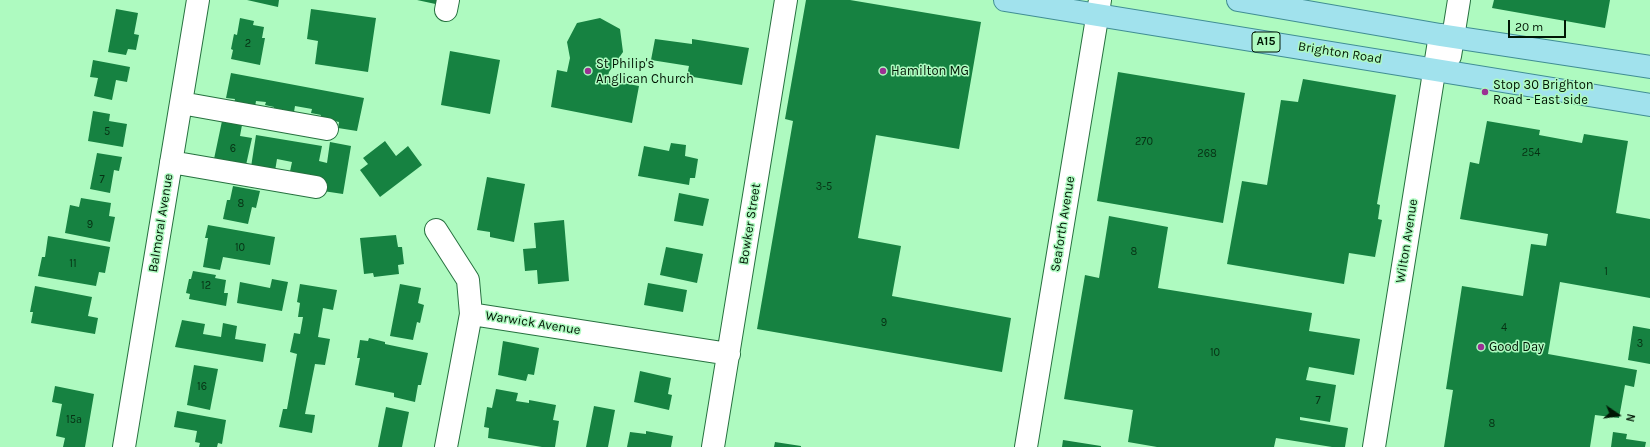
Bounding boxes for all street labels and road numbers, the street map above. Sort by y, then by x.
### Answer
road number: A15 [1252,32,1280,52]
street label: Brighton Road [1297,39,1383,67]
street label: Balmoral Avenue [146,173,176,273]
street label: Seaforth Avenue [1048,175,1078,273]
street label: Bowker Street [736,182,764,266]
street label: Wilton Avenue [1393,198,1421,284]
street label: Warwick Avenue [484,308,582,338]

